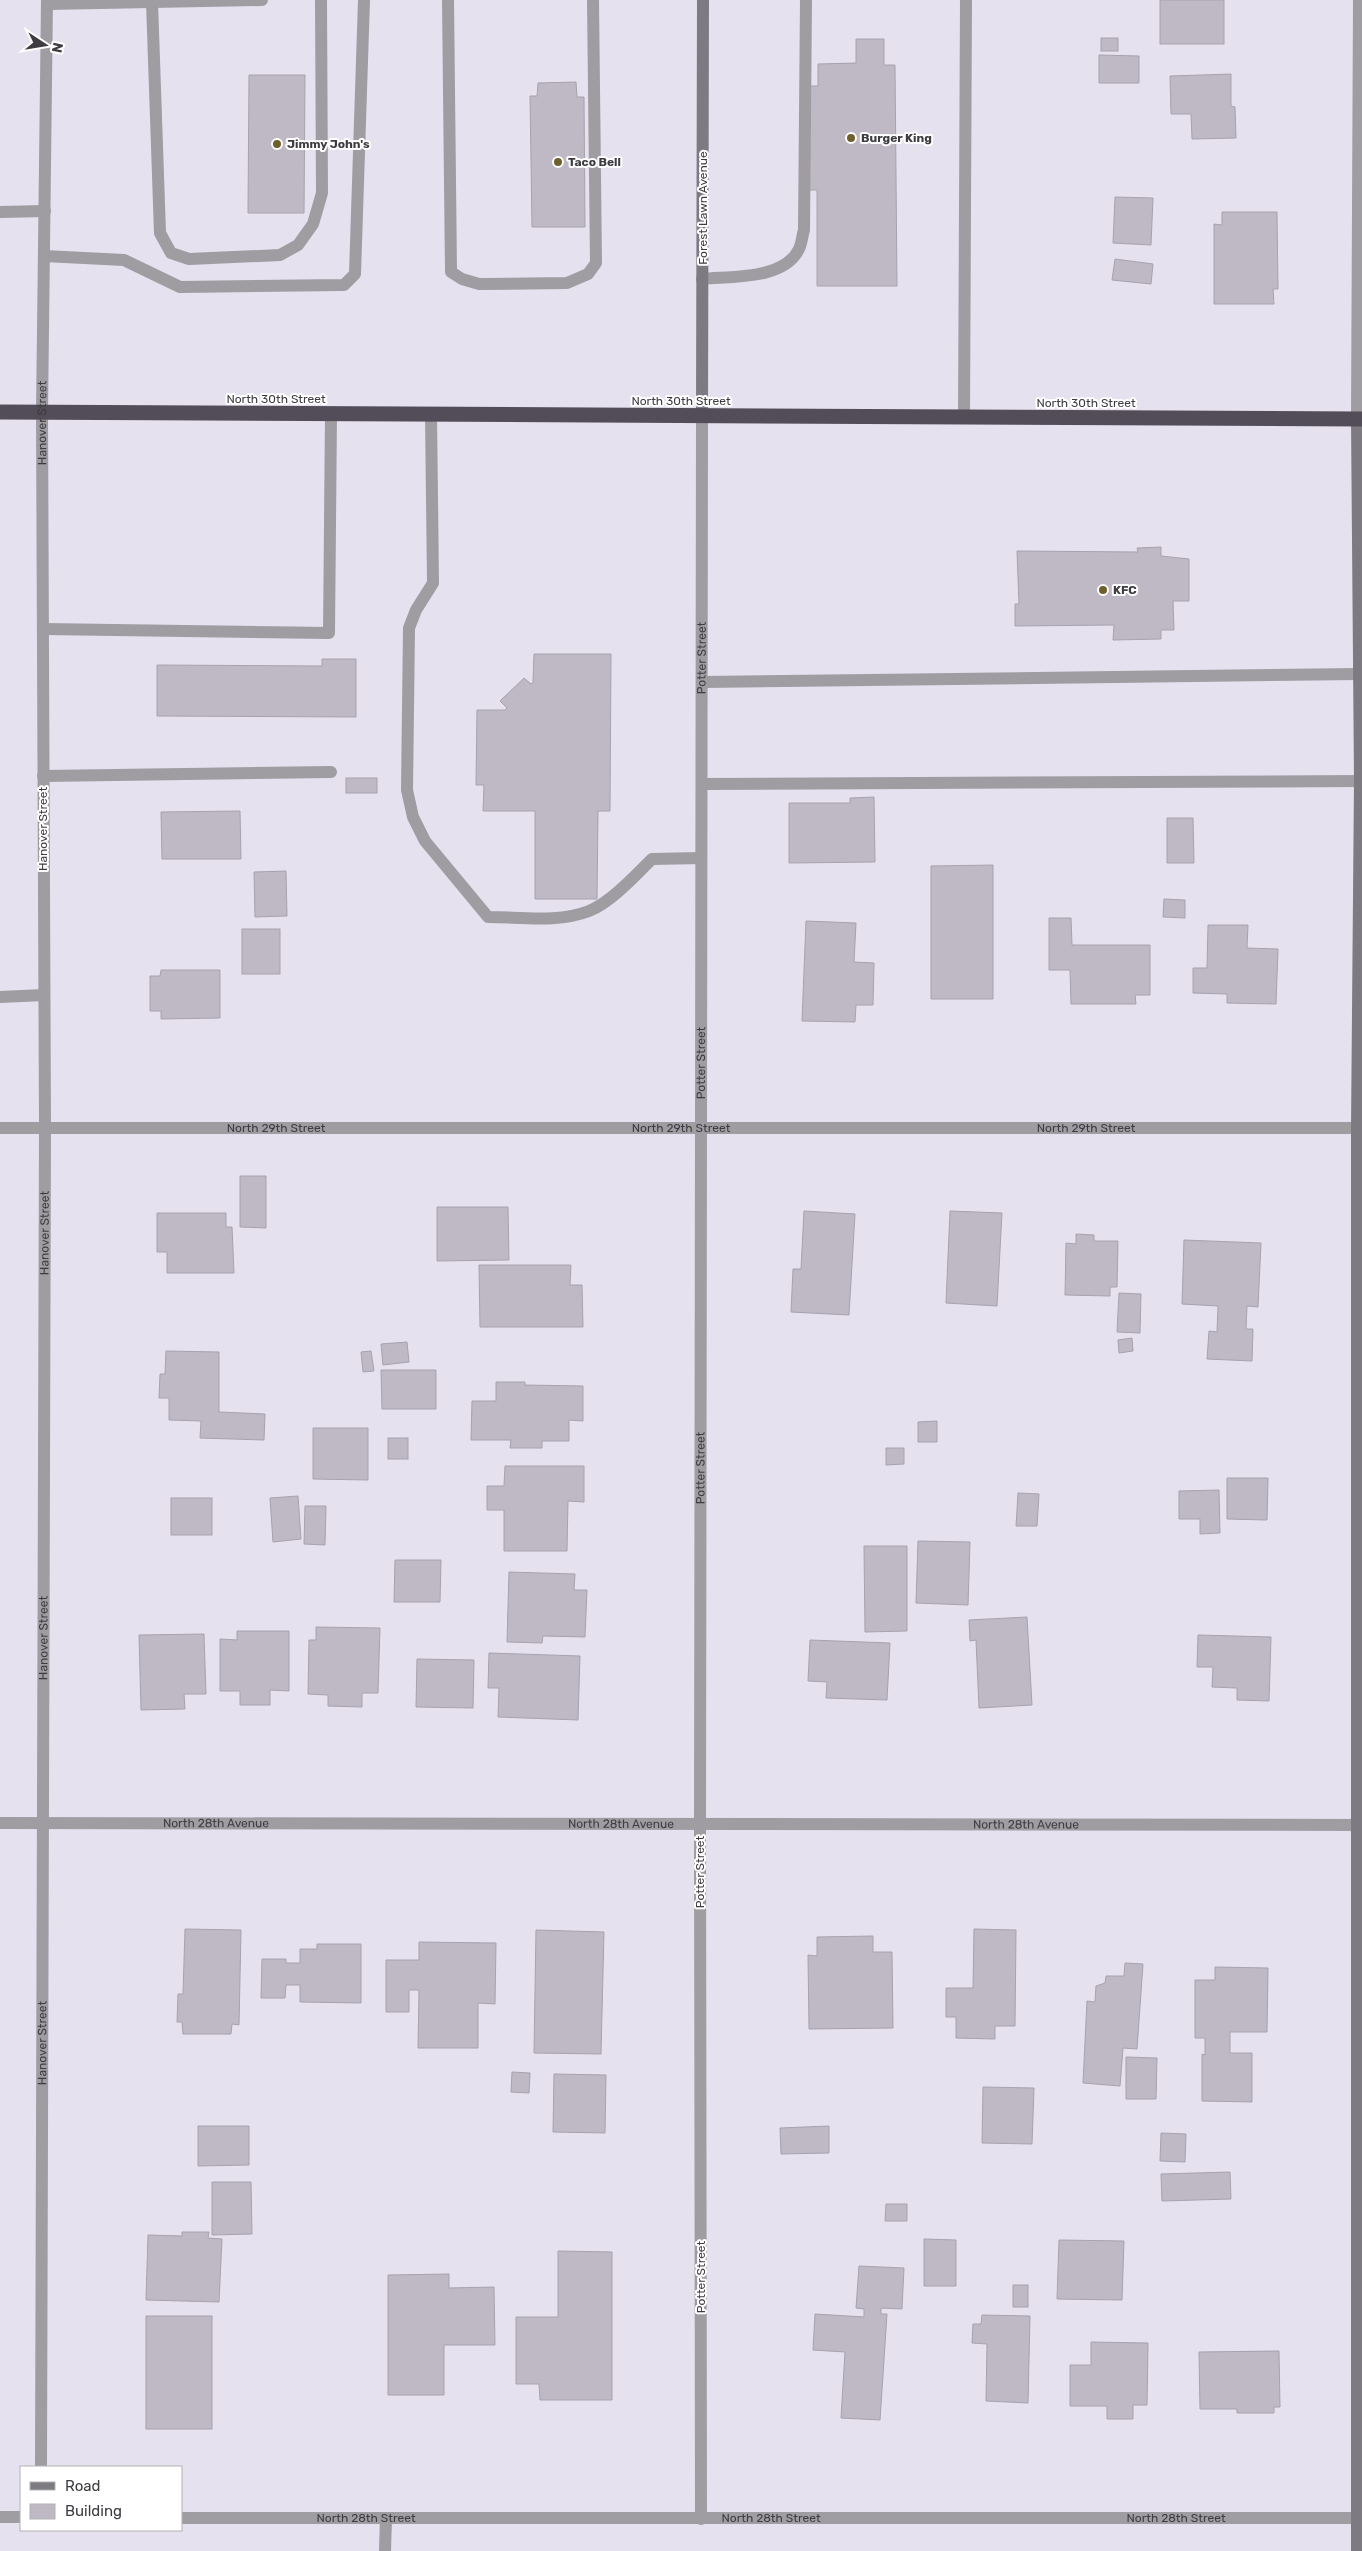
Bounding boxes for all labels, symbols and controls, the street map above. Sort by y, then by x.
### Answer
north arrow [20,20,70,70]
text: N [48,41,67,54]
place label: Burger King [861,131,932,145]
marker: Burger King [845,132,857,144]
place label: Jimmy John's [287,137,370,151]
marker: Jimmy John's [271,138,283,150]
street label: Forest Lawn Avenue [696,151,710,265]
place label: Taco Bell [568,155,621,169]
marker: Taco Bell [552,156,564,168]
street label: Hanover Street [35,380,49,465]
street label: North 30th Street [226,392,326,406]
street label: North 30th Street [631,394,731,408]
street label: North 30th Street [1036,396,1136,410]
place label: KFC [1113,583,1137,597]
marker: KFC [1097,584,1109,596]
street label: Potter Street [695,621,709,694]
street label: Hanover Street [36,787,50,871]
street label: Potter Street [694,1026,708,1099]
street label: North 29th Street [227,1121,326,1135]
street label: North 29th Street [632,1121,731,1135]
street label: North 29th Street [1037,1121,1136,1135]
street label: Hanover Street [38,1191,52,1275]
street label: Potter Street [693,1431,708,1504]
street label: Hanover Street [36,1596,51,1680]
street label: North 28th Avenue [163,1816,269,1830]
street label: North 28th Avenue [568,1817,674,1831]
street label: North 28th Avenue [973,1817,1079,1832]
street label: Potter Street [693,1835,707,1908]
street label: Hanover Street [35,2001,49,2085]
street label: Potter Street [694,2240,708,2313]
legend [20,2466,182,2531]
text: Road [65,2477,101,2495]
text: Building [65,2502,122,2520]
street label: North 28th Street [316,2511,416,2525]
street label: North 28th Street [721,2511,821,2525]
street label: North 28th Street [1126,2511,1226,2525]

